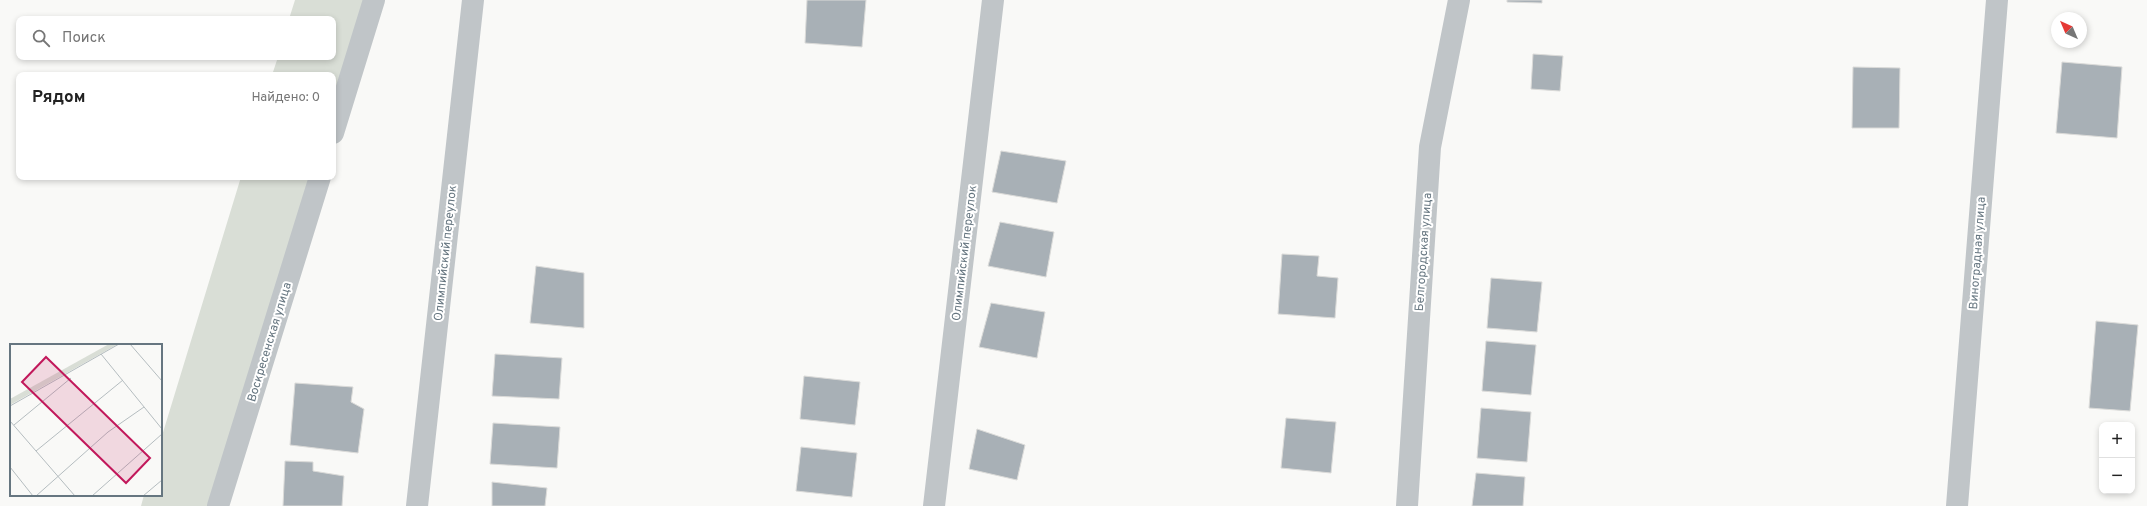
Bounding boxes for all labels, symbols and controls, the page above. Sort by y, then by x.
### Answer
north arrow [2051,12,2087,48]
search box [16,16,336,60]
icon: search [30,27,52,49]
text: Поиск [62,29,106,48]
text: Рядом [32,87,85,109]
text: Найдено: 0 [252,90,320,106]
street label: Олимпийский переулок [431,184,461,322]
street label: Олимпийский переулок [949,184,981,322]
street label: Белгородская улица [1412,192,1436,312]
street label: Виноградная улица [1966,196,1990,310]
street label: Воскресенская улица [244,281,296,404]
inset map [10,344,162,496]
map controls [2099,422,2135,494]
button: + [2099,422,2135,458]
button: − [2099,458,2135,494]

